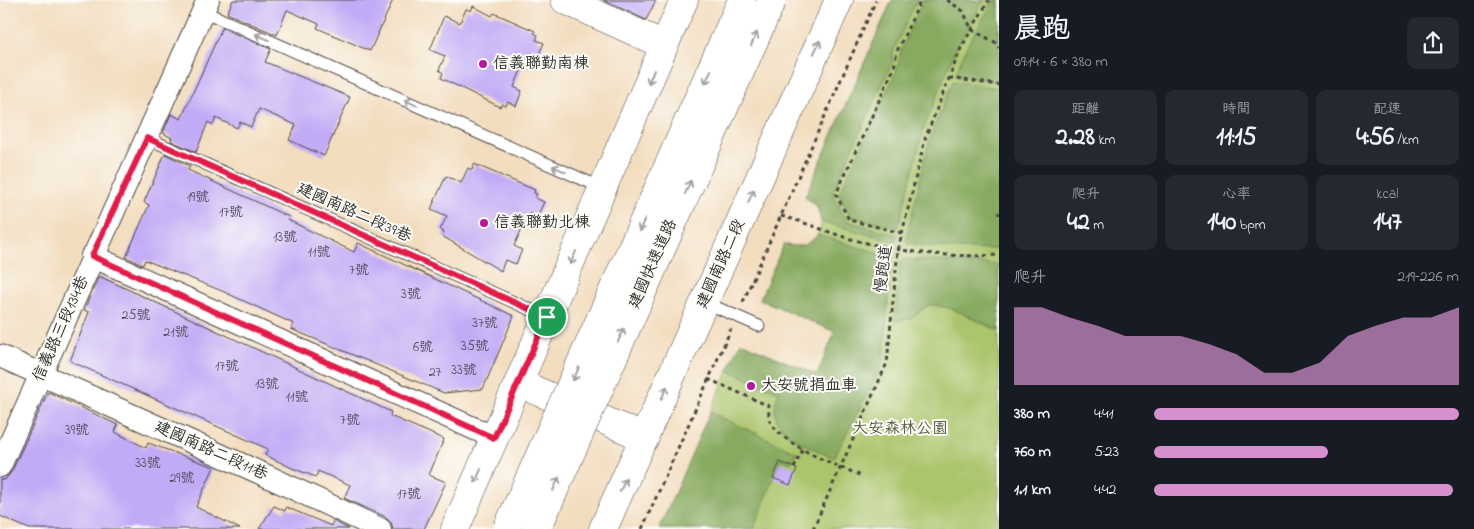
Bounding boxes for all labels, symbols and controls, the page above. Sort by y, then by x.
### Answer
text: 晨跑 [1014,10,1070,51]
button: share [1407,17,1459,69]
one-way arrow [255,32,270,42]
one-way arrow [750,32,760,47]
one-way arrow [812,40,822,55]
text: 09:14 · 6 × 380 m [1014,50,1108,74]
place label: 信義聯勤南棟 [493,52,590,76]
marker: 信義聯勤南棟 [477,58,489,70]
one-way arrow [646,69,655,84]
one-way arrow [702,69,712,84]
one-way arrow [404,98,419,108]
text: 距離 [1072,99,1100,120]
text: 時間 [1223,99,1251,120]
text: 配速 [1374,99,1402,120]
text: 2.28 [1056,120,1095,156]
text: 11:15 [1216,120,1257,156]
text: 4:56 [1356,120,1394,156]
text: km [1095,130,1115,151]
text: /km [1394,130,1419,151]
one-way arrow [552,164,567,174]
street label: 建國南路二段39巷 [293,177,415,249]
one-way arrow [683,180,693,195]
text: 爬升 [1072,184,1100,205]
text: 心率 [1223,184,1251,205]
text: kcal [1376,184,1399,205]
house number: 19號 [187,187,209,208]
one-way arrow [746,189,756,204]
house number: 17號 [219,202,243,223]
text: 42 [1067,205,1090,241]
text: 140 [1207,205,1236,241]
text: 147 [1373,205,1402,241]
place label: 信義聯勤北棟 [494,211,591,235]
street label: 建國快速道路 [623,215,683,313]
street label: 建國南路二段 [691,215,751,313]
text: m [1090,215,1104,236]
text: bpm [1236,215,1266,236]
marker: 信義聯勤北棟 [478,217,490,229]
one-way arrow [636,217,646,232]
house number: 13號 [273,227,297,248]
house number: 11號 [308,242,330,263]
street label: 慢跑道 [869,244,899,294]
one-way arrow [568,250,578,265]
house number: 7號 [349,260,369,281]
text: 219–226 m [1397,265,1459,289]
text: 爬升 [1014,266,1046,290]
street label: 信義路三段134巷 [27,272,95,386]
house number: 3號 [401,284,421,305]
pin [526,296,568,338]
icon: arrive [533,303,561,331]
house number: 25號 [122,305,150,326]
house number: 37號 [472,313,498,334]
house number: 21號 [163,322,189,343]
one-way arrow [617,328,627,343]
house number: 35號 [461,336,489,357]
house number: 6號 [413,337,433,358]
house number: 17號 [215,356,239,377]
house number: 33號 [451,360,477,381]
house number: 27 [429,362,442,383]
one-way arrow [570,366,580,381]
house number: 13號 [255,374,279,395]
place label: 大安號捐血車 [761,374,857,398]
marker: 大安號捐血車 [745,380,757,392]
one-way arrow [659,386,669,401]
house number: 11號 [286,387,308,408]
text: 380 m [1014,402,1050,426]
text: 4:41 [1094,402,1114,426]
house number: 7號 [340,410,360,431]
street label: 建國南路二段11巷 [150,415,272,487]
park label: 大安森林公園 [852,417,948,441]
house number: 39號 [65,420,89,441]
text: 760 m [1014,440,1051,464]
text: 5:23 [1094,440,1119,464]
house number: 33號 [135,453,161,474]
house number: 29號 [169,468,195,489]
one-way arrow [473,468,483,483]
one-way arrow [552,477,562,492]
one-way arrow [619,478,629,493]
text: 1.1 km [1014,478,1051,502]
text: 4:42 [1094,478,1117,502]
house number: 17號 [397,484,421,505]

